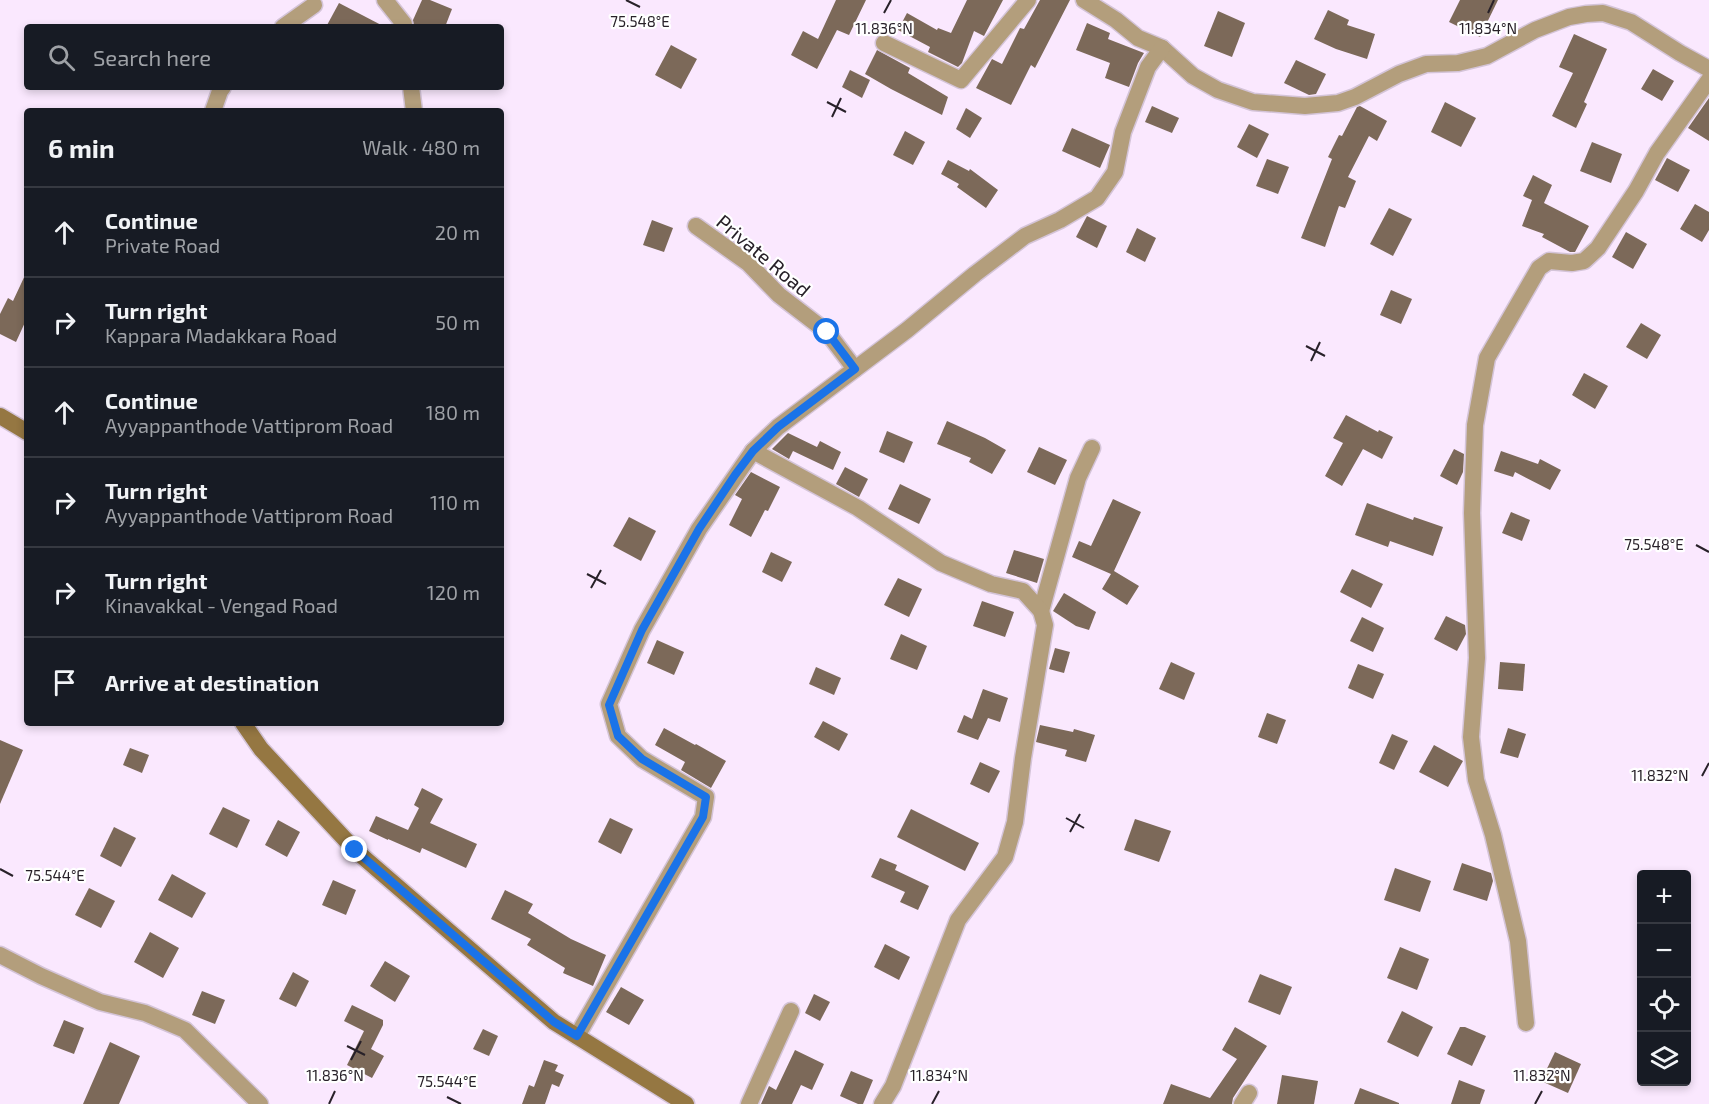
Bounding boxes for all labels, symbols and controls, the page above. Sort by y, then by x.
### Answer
text: 75.548°E [610,12,670,30]
text: 11.836°N [855,19,913,37]
text: 11.834°N [1459,19,1517,37]
search box [24,24,504,90]
icon: search [45,41,78,74]
text: Search here [93,44,211,70]
text: 6 min [48,132,115,163]
text: Walk · 480 m [362,135,480,159]
text: Continue [105,207,198,233]
street label: Private Road [712,209,816,301]
icon: ahead [48,216,81,249]
text: 20 m [435,220,480,244]
text: Private Road [105,233,220,257]
text: Turn right [105,297,207,323]
icon: right [48,306,81,339]
text: 50 m [435,310,480,334]
route start [813,318,839,344]
text: Kappara Madakkara Road [105,323,337,347]
text: Continue [105,387,198,413]
icon: ahead [48,396,81,429]
text: 180 m [426,400,480,424]
text: Ayyappanthode Vattiprom Road [105,413,393,437]
text: Turn right [105,477,207,503]
icon: right [48,486,81,519]
text: 110 m [430,490,480,514]
text: Ayyappanthode Vattiprom Road [105,503,393,527]
text: 75.548°E [1624,535,1684,553]
text: Turn right [105,567,207,593]
icon: right [48,576,81,609]
text: 120 m [427,580,480,604]
text: Kinavakkal - Vengad Road [105,593,338,617]
icon: arrive [48,666,81,699]
text: Arrive at destination [105,669,319,695]
text: 11.832°N [1631,766,1689,784]
route end [341,836,367,862]
text: 75.544°E [25,866,85,884]
map controls [1637,870,1691,1086]
button: + [1637,870,1691,924]
button: − [1637,924,1691,978]
button: locate [1637,978,1691,1032]
button: layers [1637,1032,1691,1086]
text: 11.836°N [306,1066,364,1084]
text: 11.834°N [910,1066,968,1084]
text: 11.832°N [1513,1066,1571,1084]
text: 75.544°E [417,1072,477,1090]

